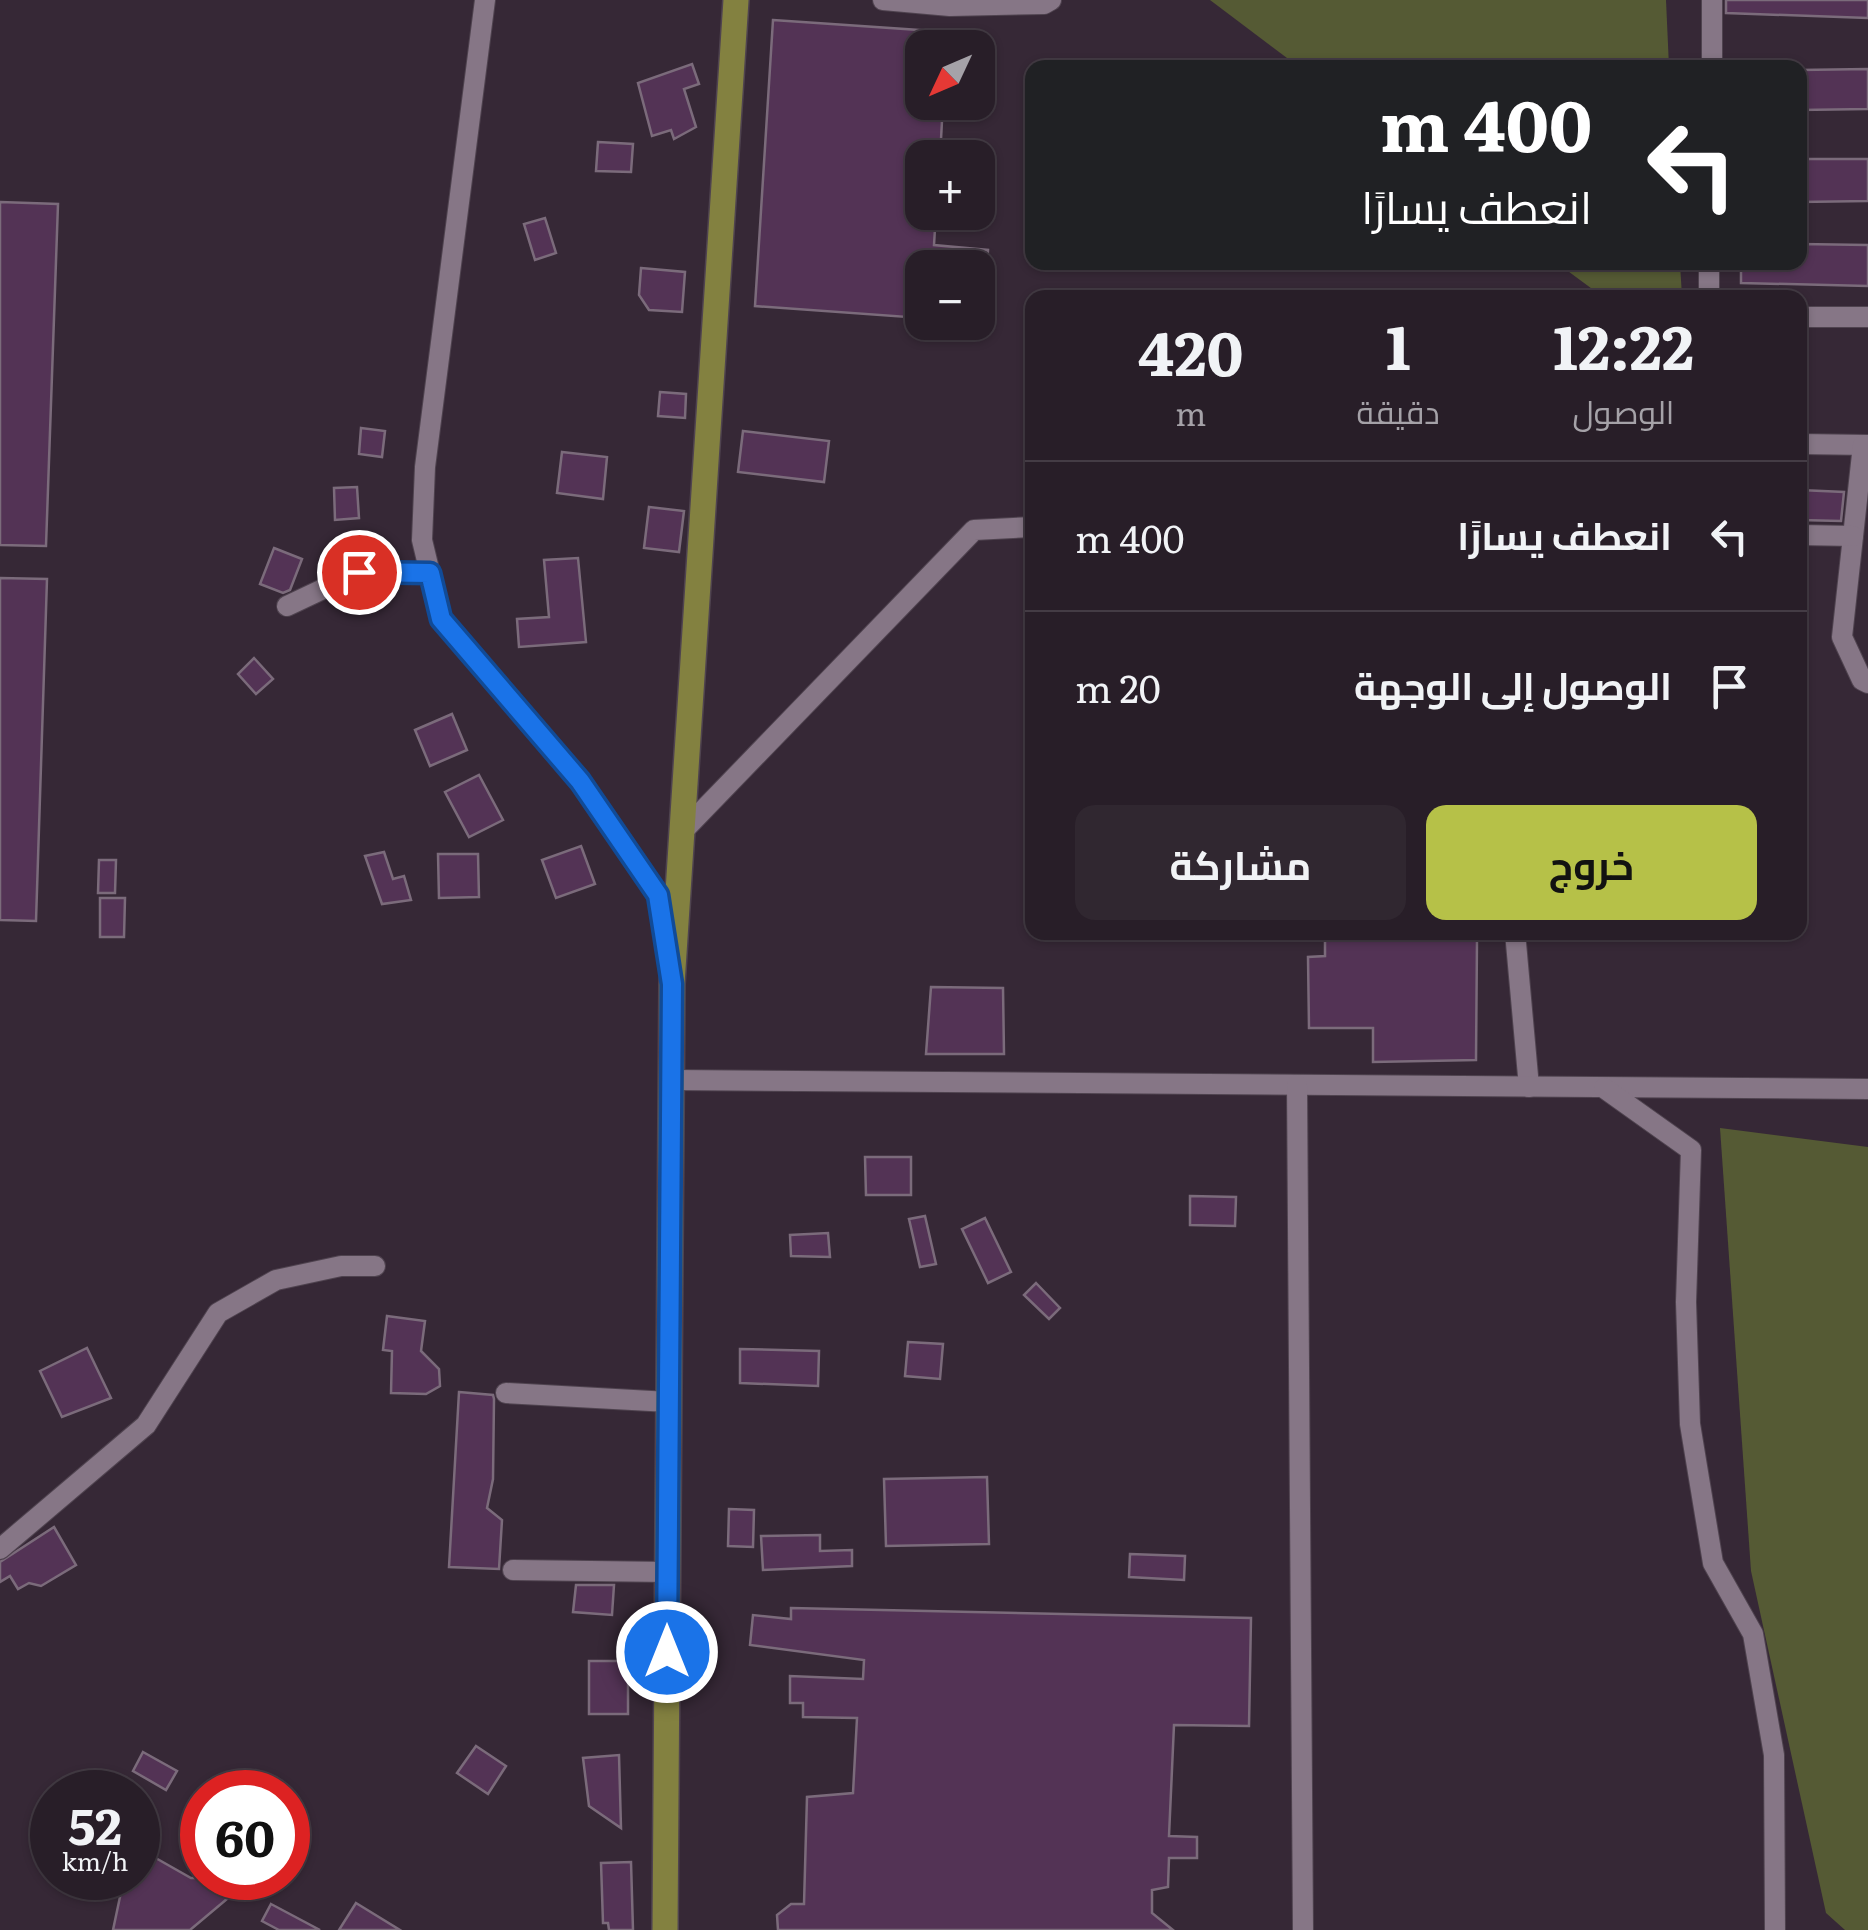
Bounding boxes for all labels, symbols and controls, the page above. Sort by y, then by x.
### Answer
north arrow [905,30,995,120]
map controls [905,30,995,340]
text: 400 m [1380,70,1592,174]
icon: left [1627,100,1757,230]
button: + [905,140,995,230]
text: انعطف يسارًا [1361,171,1592,238]
button: − [905,250,995,340]
text: 1 [1386,299,1411,388]
text: 12:22 [1553,299,1694,388]
text: 420 [1138,305,1243,394]
text: دقيقة [1357,386,1440,434]
text: الوصول [1572,386,1674,434]
text: m [1175,388,1206,436]
text: انعطف يسارًا [1457,505,1672,562]
text: 400 m [1075,508,1184,565]
icon: left [1702,509,1757,564]
pin [317,530,402,615]
icon: arrive [332,545,387,600]
text: الوصول إلى الوجهة [1354,655,1672,712]
text: 20 m [1075,658,1161,715]
icon: arrive [1702,659,1757,714]
button: مشاركة [1075,805,1406,920]
button: خروج [1426,805,1757,920]
position arrow [615,1600,719,1704]
speed limit sign: 60 [180,1770,310,1900]
text: 52 [68,1786,122,1860]
text: km/h [62,1842,128,1879]

